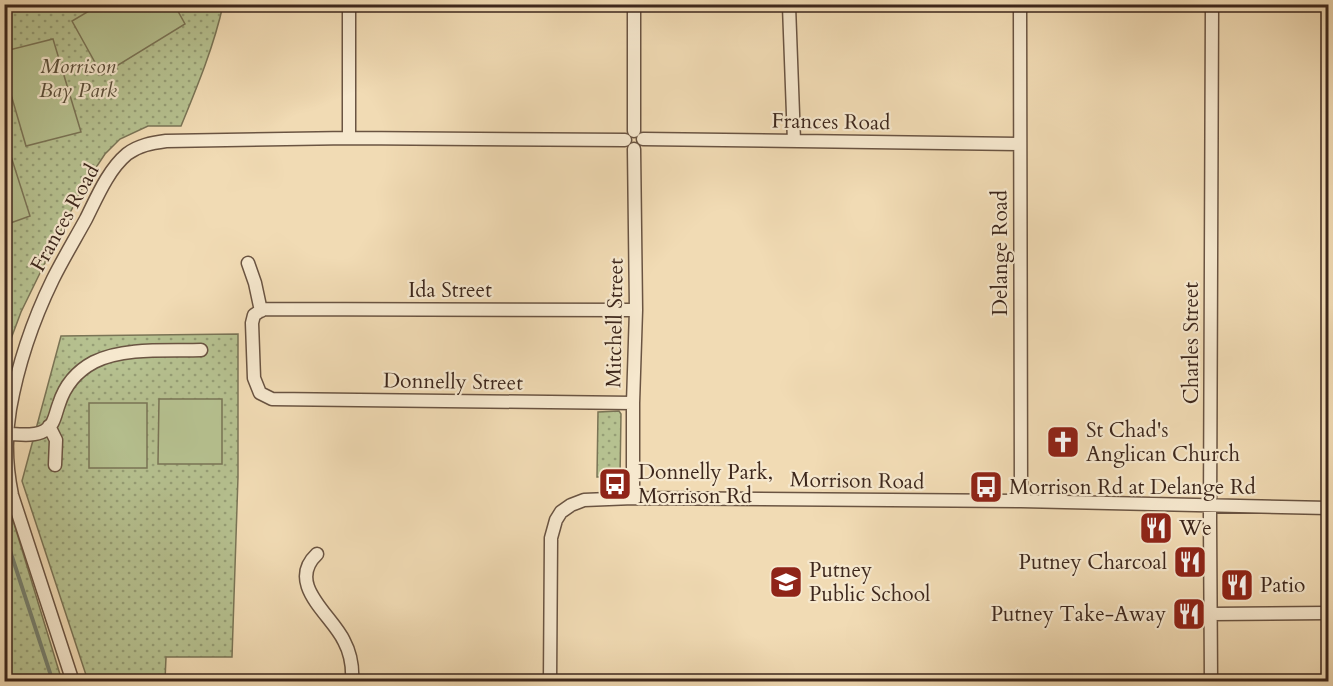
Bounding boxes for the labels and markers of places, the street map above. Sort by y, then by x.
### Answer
place label: St Chad's Anglican Church [1086,416,1240,469]
church icon: St Chad's Anglican Church [1045,424,1081,460]
place label: Donnelly Park, Morrison Rd [638,458,773,511]
bus stop icon: Donnelly Park, Morrison Rd [597,466,633,502]
bus stop icon: Morrison Rd at Delange Rd [968,469,1004,505]
place label: Morrison Rd at Delange Rd [1009,473,1256,502]
restaurant icon: We [1138,510,1174,546]
place label: We [1178,514,1212,543]
restaurant icon: Putney Charcoal [1172,544,1208,580]
place label: Putney Charcoal [1019,548,1167,577]
place label: Putney Public School [809,556,930,609]
school or university icon: Putney Public School [768,564,804,600]
restaurant icon: Patio [1219,567,1255,603]
place label: Patio [1260,571,1305,600]
restaurant icon: Putney Take-Away [1171,596,1207,632]
place label: Putney Take-Away [991,600,1166,629]

